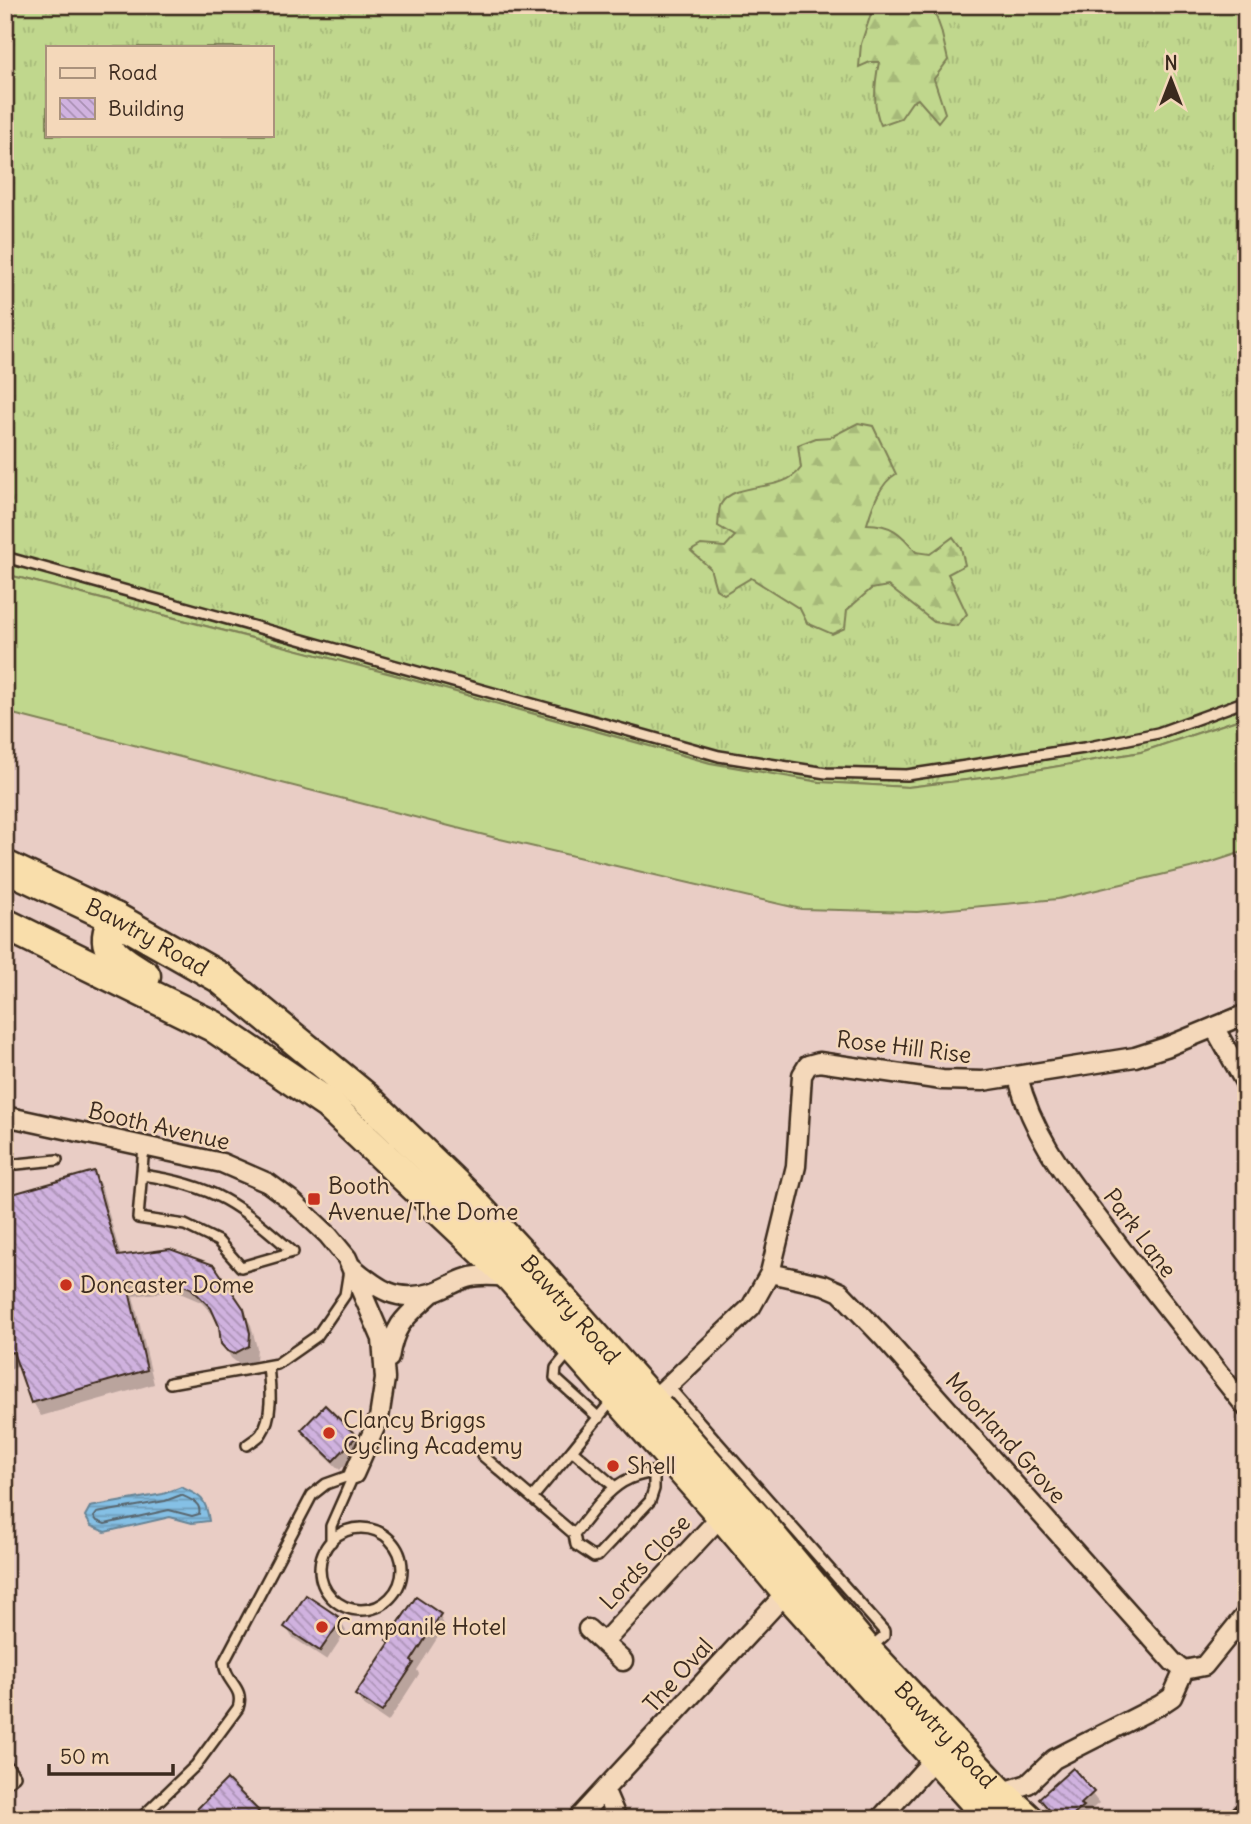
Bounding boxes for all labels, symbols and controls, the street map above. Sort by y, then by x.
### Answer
legend [46,46,273,136]
north arrow [1136,46,1206,116]
text: N [1164,51,1178,75]
text: Road [108,59,157,86]
text: Building [108,95,184,122]
street label: Bawtry Road [81,891,214,982]
street label: Rose Hill Rise [835,1024,973,1069]
street label: Booth Avenue [86,1095,233,1156]
place label: Booth Avenue/The Dome [328,1171,518,1226]
street label: Park Lane [1097,1182,1183,1283]
marker: Booth Avenue/The Dome [306,1191,322,1207]
street label: Bawtry Road [515,1249,627,1370]
place label: Doncaster Dome [80,1270,254,1299]
marker: Doncaster Dome [58,1277,74,1293]
street label: Moorland Grove [940,1366,1073,1509]
place label: Clancy Briggs Cycling Academy [343,1405,523,1460]
marker: Clancy Briggs Cycling Academy [321,1425,337,1441]
place label: Shell [627,1451,676,1480]
marker: Shell [605,1458,621,1474]
street label: Lords Close [593,1508,696,1615]
place label: Campanile Hotel [336,1612,506,1641]
marker: Campanile Hotel [314,1619,330,1635]
street label: The Oval [637,1631,719,1718]
street label: Bawtry Road [889,1675,1003,1794]
scale bar [49,1733,173,1777]
text: 50 m [60,1743,109,1770]

